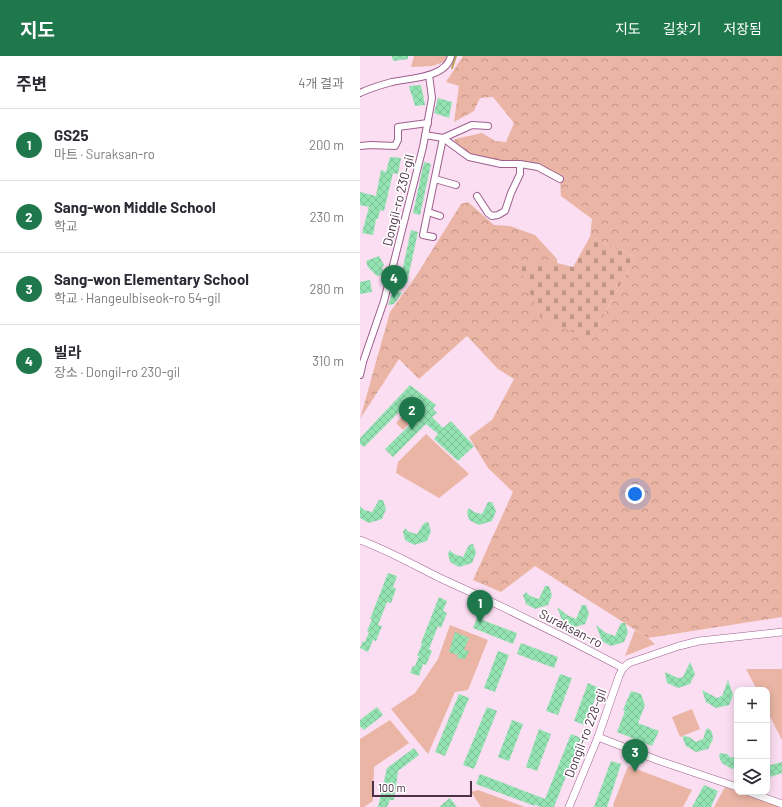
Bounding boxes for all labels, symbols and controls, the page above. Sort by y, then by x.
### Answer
text: 지도 [20,18,55,41]
text: 지도 [615,20,641,37]
text: 길찾기 [663,20,701,37]
text: 저장됨 [723,20,762,37]
text: 주변 [16,73,47,93]
text: 4개 결과 [298,75,344,91]
text: GS25 [54,126,89,144]
text: 1 [27,137,31,153]
text: 200 m [309,137,344,153]
text: 마트 · Suraksan-ro [54,146,155,162]
street label: Dongil-ro 230-gil [379,152,417,248]
text: Sang-won Middle School [54,198,216,216]
text: 2 [25,209,33,225]
text: 230 m [310,209,344,225]
text: 학교 [54,218,78,234]
pin: 4 [381,265,407,298]
text: Sang-won Elementary School [54,270,249,288]
text: 3 [25,281,33,297]
text: 280 m [310,281,344,297]
text: 학교 · Hangeulbiseok-ro 54-gil [54,290,221,306]
text: 빌라 [54,343,82,361]
text: 4 [25,353,33,369]
text: 310 m [312,353,344,369]
text: 장소 · Dongil-ro 230-gil [54,364,180,380]
pin: 2 [399,397,425,430]
your location [625,484,645,504]
pin: 1 [467,590,493,623]
street label: Suraksan-ro [537,605,605,651]
street label: Dongil-ro 228-gil [561,686,609,780]
map controls [734,687,770,795]
button: + [734,687,770,723]
button: − [734,723,770,759]
pin: 3 [622,739,648,772]
button: layers [734,759,770,795]
scale bar [372,779,472,798]
text: 100 m [378,781,406,794]

